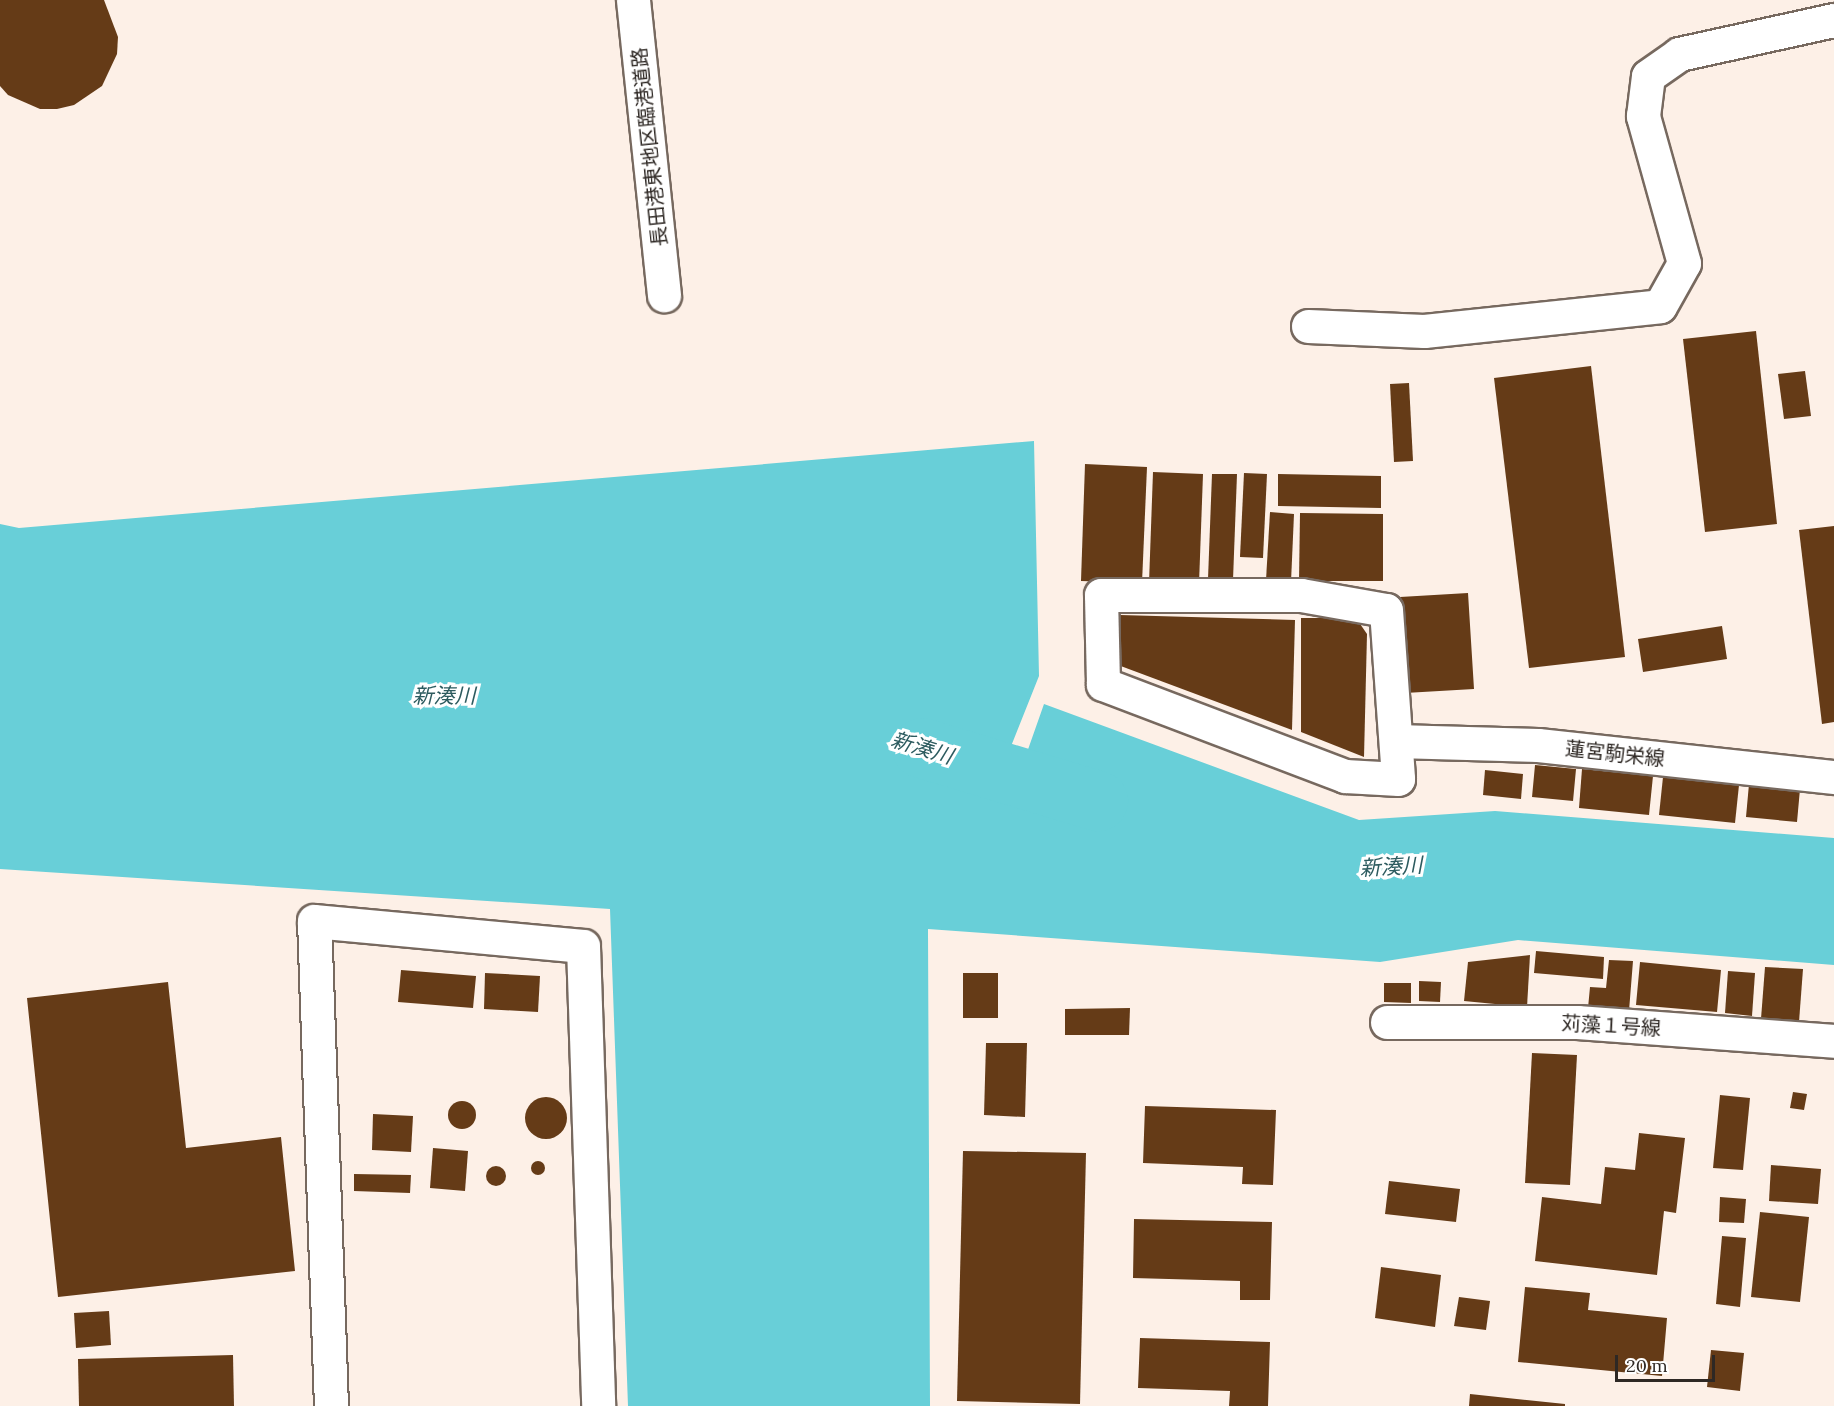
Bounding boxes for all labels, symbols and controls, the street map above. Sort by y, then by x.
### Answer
street label: 長田港東地区臨港道路 [627,46,671,248]
water label: 新湊川 [413,683,475,709]
water label: 新湊川 [888,727,956,769]
street label: 蓮宮駒栄線 [1564,736,1666,770]
water label: 新湊川 [1359,853,1423,881]
street label: 苅藻１号線 [1560,1010,1662,1040]
scale bar [1618,1343,1718,1381]
text: 20 m [1626,1354,1668,1377]

